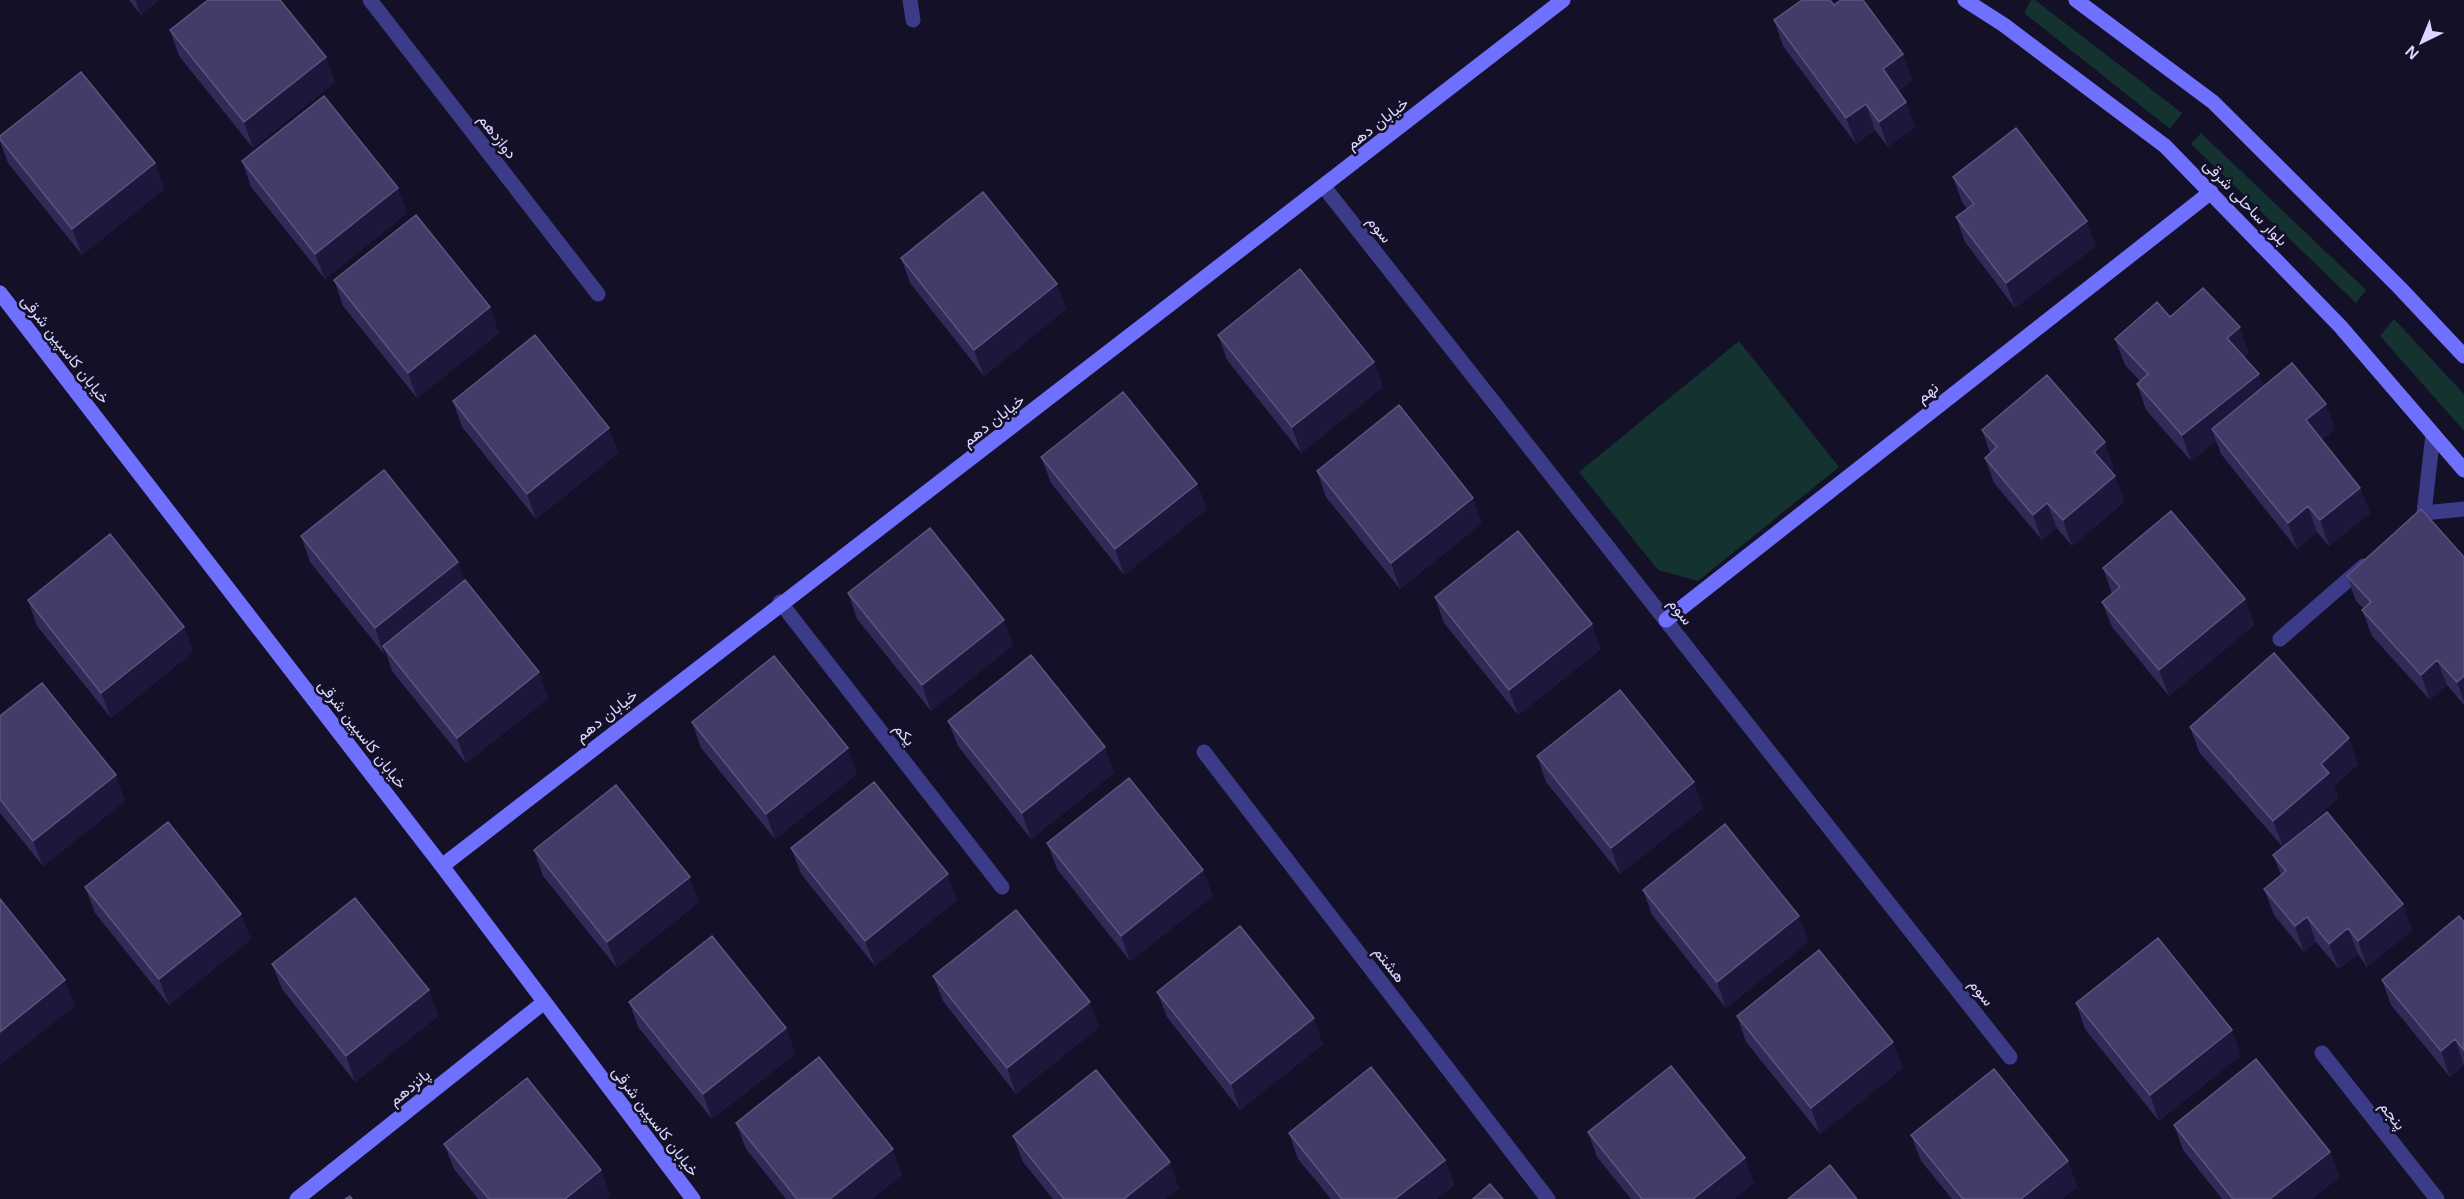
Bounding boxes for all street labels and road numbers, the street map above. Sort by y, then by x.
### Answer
street label: خیابان دهم [1343,94,1413,154]
street label: دوازدهم [473,111,520,163]
street label: بلوار ساحلی شرقی [2199,156,2291,250]
street label: سوم [1362,213,1395,247]
street label: خیابان کاسپین شرقی [16,292,113,409]
street label: نهم [1913,379,1943,408]
street label: خیابان دهم [959,391,1029,451]
street label: سوم [1663,595,1696,629]
street label: خیابان کاسپین شرقی [313,677,410,794]
street label: خیابان دهم [572,686,642,746]
street label: یکم [889,720,918,750]
street label: هشتم [1369,943,1409,987]
street label: سوم [1964,976,1997,1010]
street label: خیابان کاسپین شرقی [606,1063,703,1182]
street label: پانزدهم [385,1066,435,1111]
street label: پنجم [2374,1098,2409,1135]

